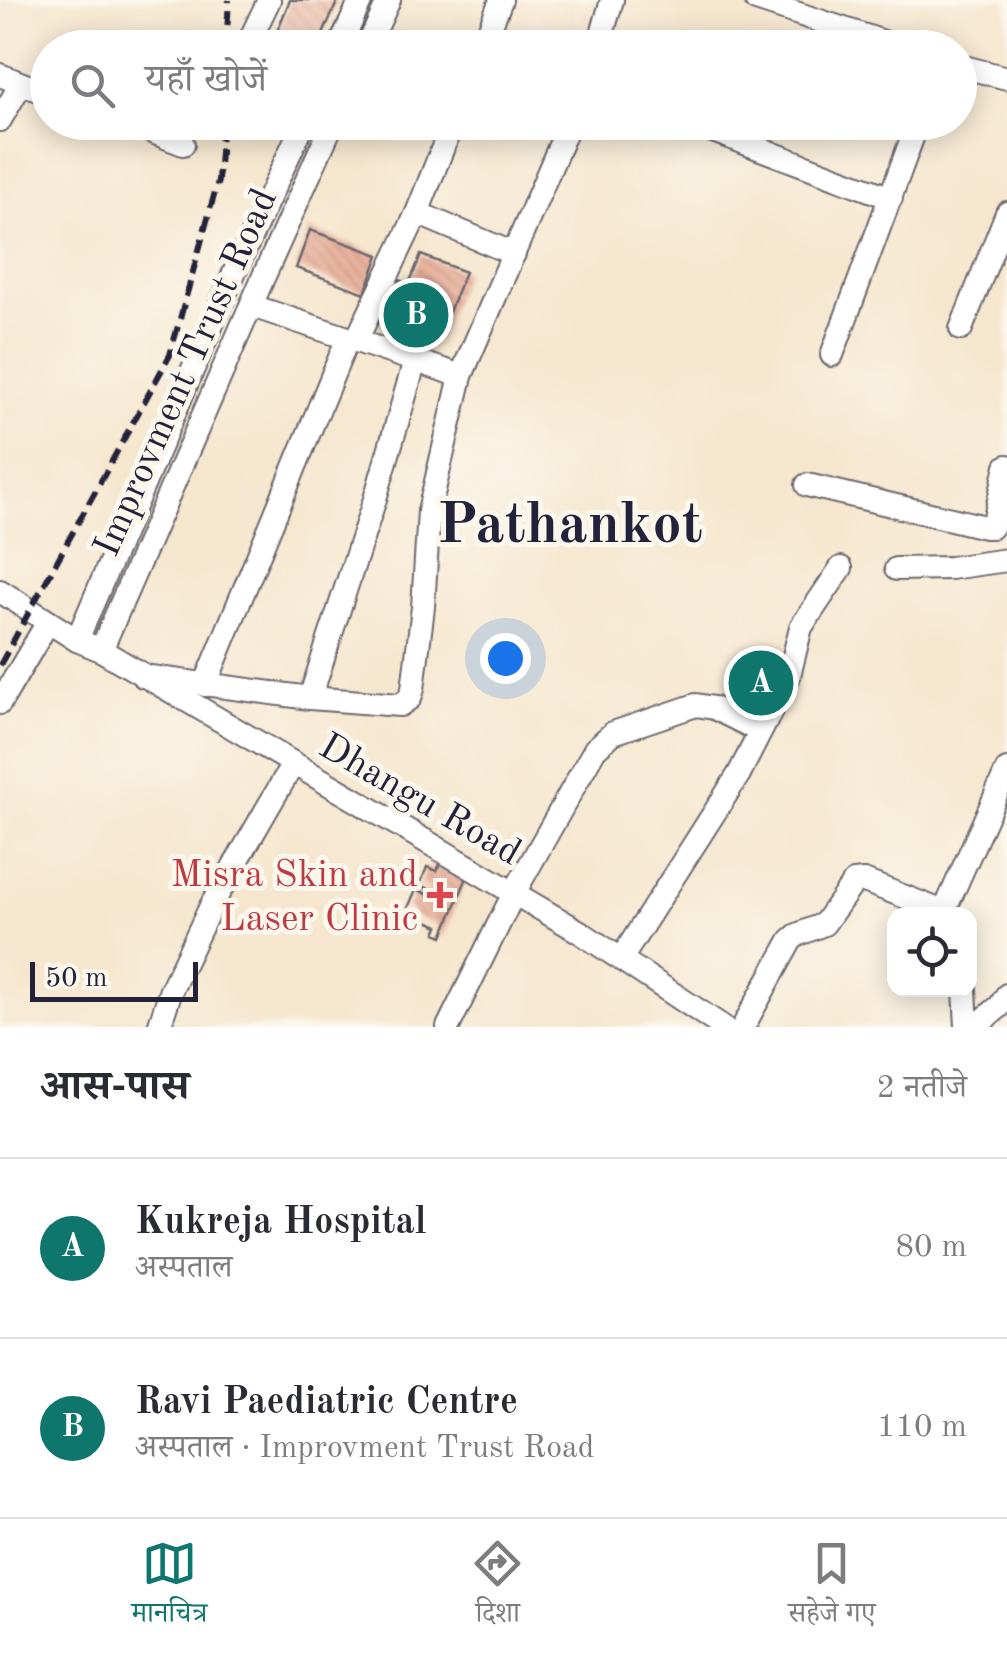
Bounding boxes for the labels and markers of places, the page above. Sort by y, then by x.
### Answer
pin: B [384,278,448,352]
pin: A [728,646,794,720]
place label: Misra Skin and Laser Clinic [171,857,418,939]
marker: Misra Skin and Laser Clinic [427,882,453,908]

